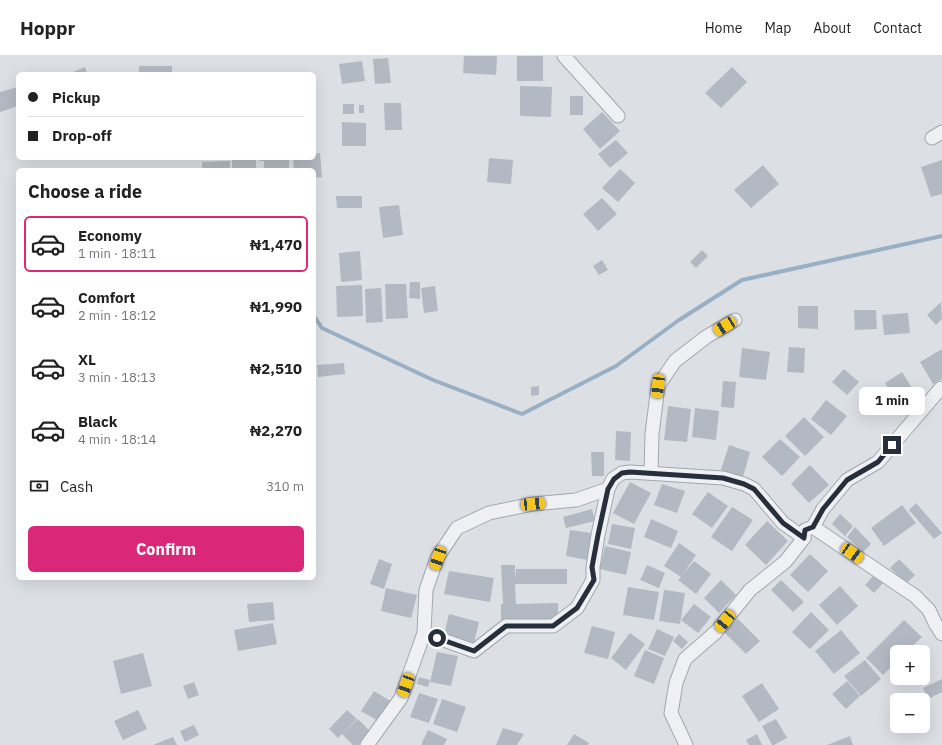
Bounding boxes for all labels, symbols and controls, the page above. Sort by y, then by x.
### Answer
text: Hoppr [20,16,75,40]
text: Home [705,19,742,37]
text: Map [764,19,791,37]
text: About [813,19,851,37]
text: Contact [873,19,922,37]
text: Pickup [52,88,100,107]
text: Drop-off [52,126,112,145]
text: Choose a ride [28,180,142,203]
icon: car [30,226,66,262]
text: Economy [78,226,142,245]
text: ₦1,470 [250,235,302,254]
text: 1 min · 18:11 [78,245,156,262]
icon: car [30,288,66,324]
text: Comfort [78,288,135,307]
text: ₦1,990 [250,297,302,316]
text: 2 min · 18:12 [78,307,156,324]
car [712,315,738,337]
icon: car [30,350,66,386]
text: XL [78,350,96,369]
text: ₦2,510 [250,359,302,378]
text: 3 min · 18:13 [78,369,156,386]
car [651,373,665,399]
callout: 1 min [859,387,925,415]
text: 1 min [875,392,909,409]
icon: car [30,412,66,448]
text: Black [78,412,118,431]
text: ₦2,270 [250,421,302,440]
text: 4 min · 18:14 [78,431,156,448]
route end [883,436,901,454]
icon: cash [28,475,50,497]
text: Cash [60,477,93,496]
text: 310 m [266,478,304,495]
car [521,497,545,511]
button: Confirm [28,526,304,572]
car [839,541,865,565]
car [428,545,448,571]
car [713,608,737,634]
route start [428,629,446,647]
map controls [890,645,930,733]
button: + [890,645,930,685]
car [396,672,416,698]
button: − [890,693,930,733]

